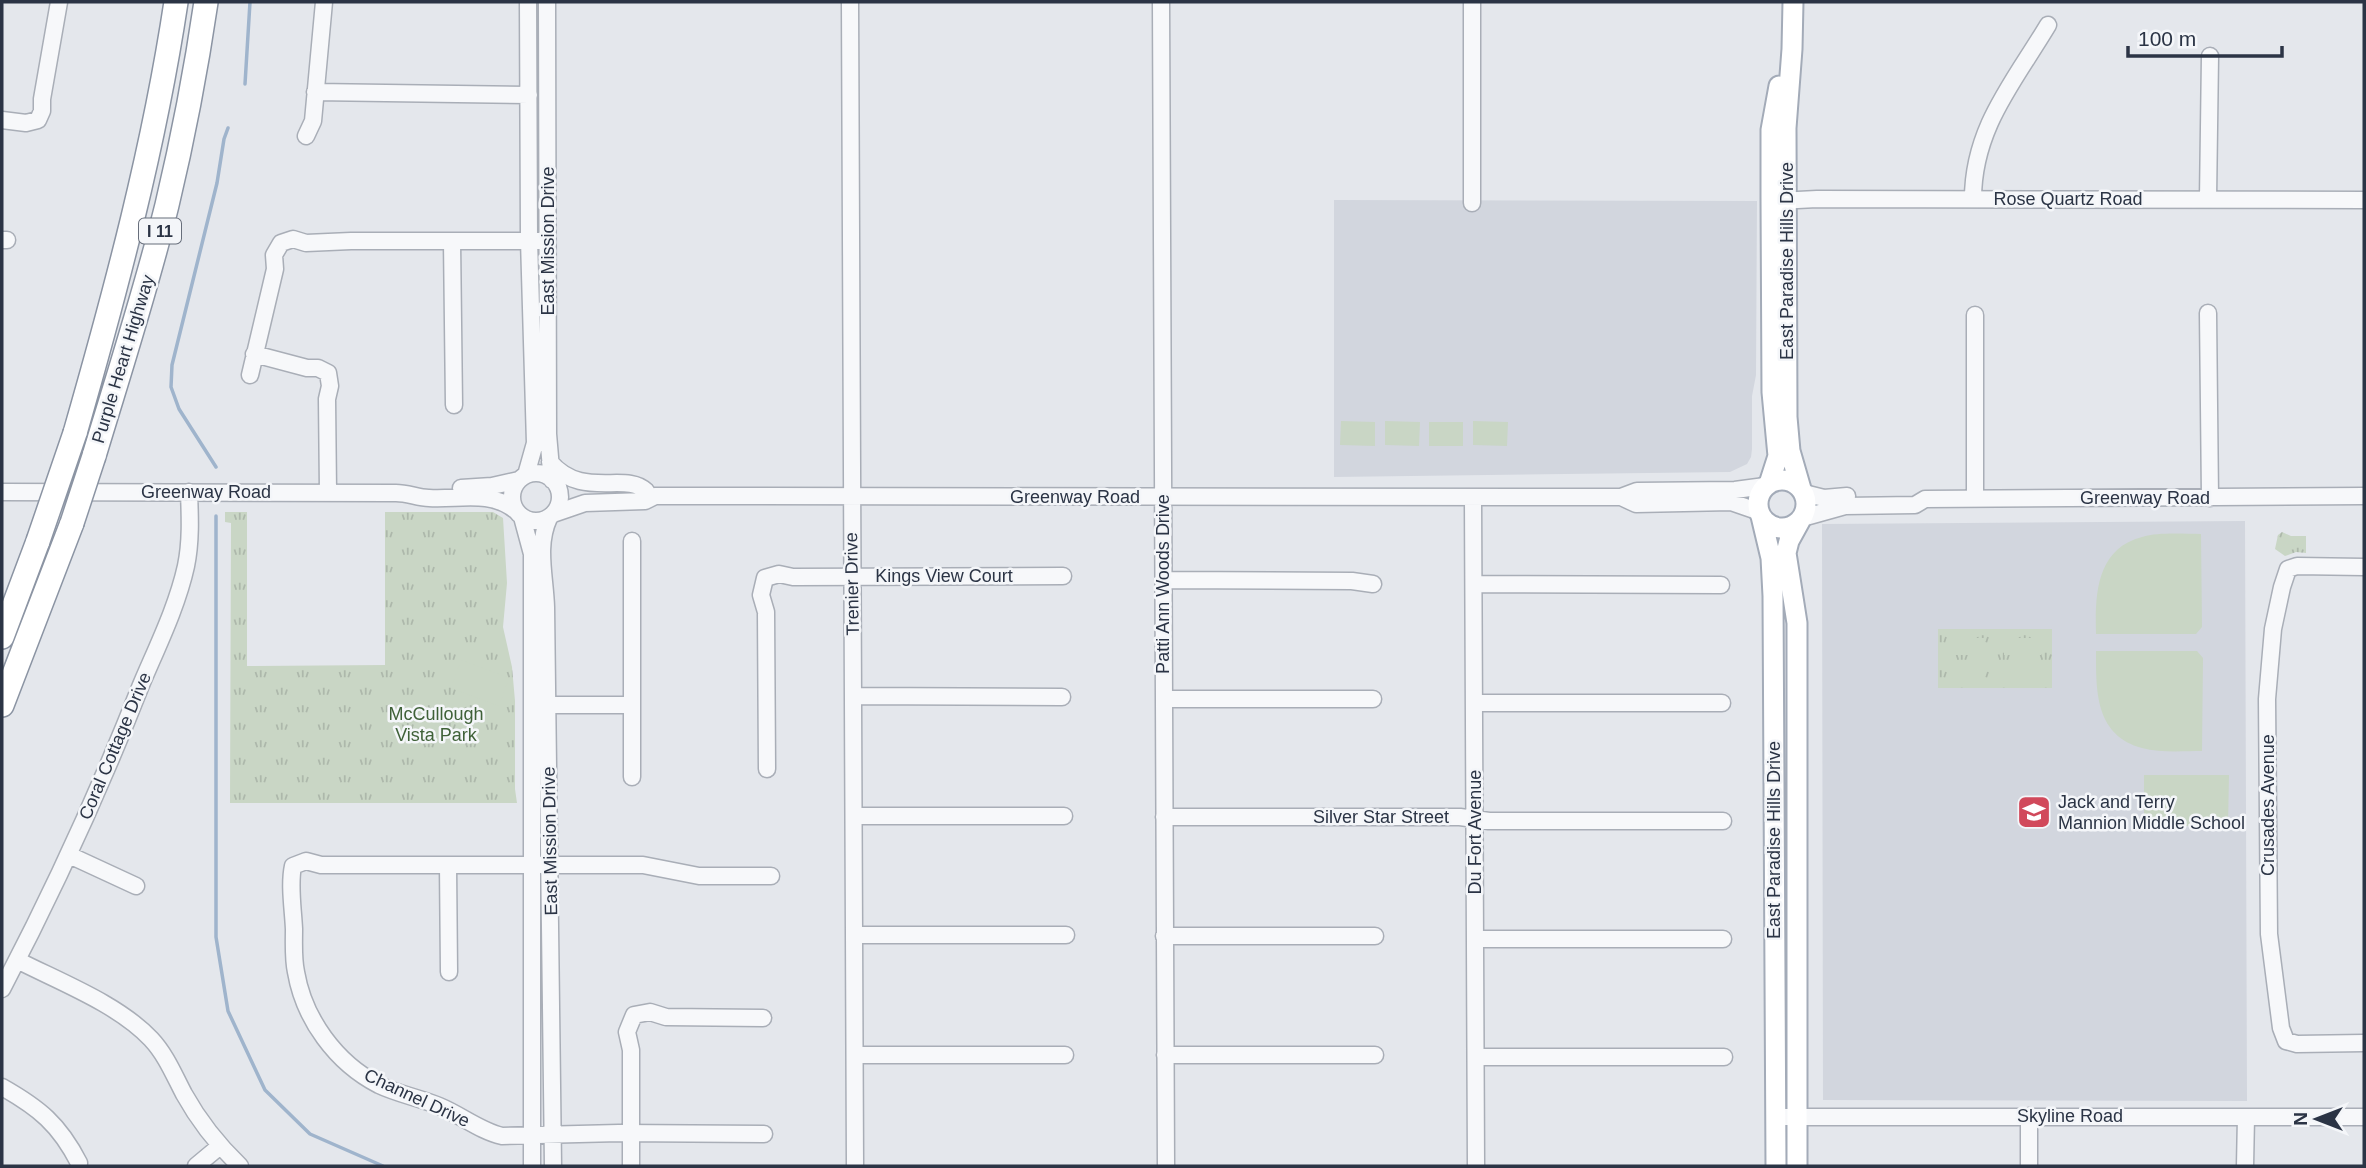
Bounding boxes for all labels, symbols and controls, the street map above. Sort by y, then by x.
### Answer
scale bar [2128,14,2282,58]
text: 100 m [2138,27,2196,50]
street label: East Paradise Hills Drive [1777,162,1797,360]
street label: East Mission Drive [538,166,558,316]
street label: Rose Quartz Road [1993,189,2143,209]
road number: I 11 [139,218,181,244]
street label: Purple Heart Highway [88,272,158,446]
street label: Greenway Road [141,482,271,502]
street label: Greenway Road [1010,487,1140,507]
street label: Greenway Road [2080,488,2210,508]
street label: Patti Ann Woods Drive [1153,494,1173,674]
street label: Trenier Drive [841,532,863,636]
street label: Kings View Court [875,566,1013,586]
street label: Coral Cottage Drive [75,669,155,823]
park label: McCullough Vista Park [388,704,484,745]
street label: Crusades Avenue [2258,734,2278,876]
street label: East Paradise Hills Drive [1764,741,1784,939]
street label: East Mission Drive [539,766,561,916]
street label: Du Fort Avenue [1465,770,1485,894]
place label: Jack and Terry Mannion Middle School [2058,792,2245,833]
school or university icon: Jack and Terry Mannion Middle School [2015,793,2053,831]
street label: Silver Star Street [1313,807,1449,827]
street label: Channel Drive [361,1065,473,1131]
north arrow [2282,1084,2352,1154]
street label: Skyline Road [2017,1106,2123,1126]
text: N [2290,1112,2311,1126]

